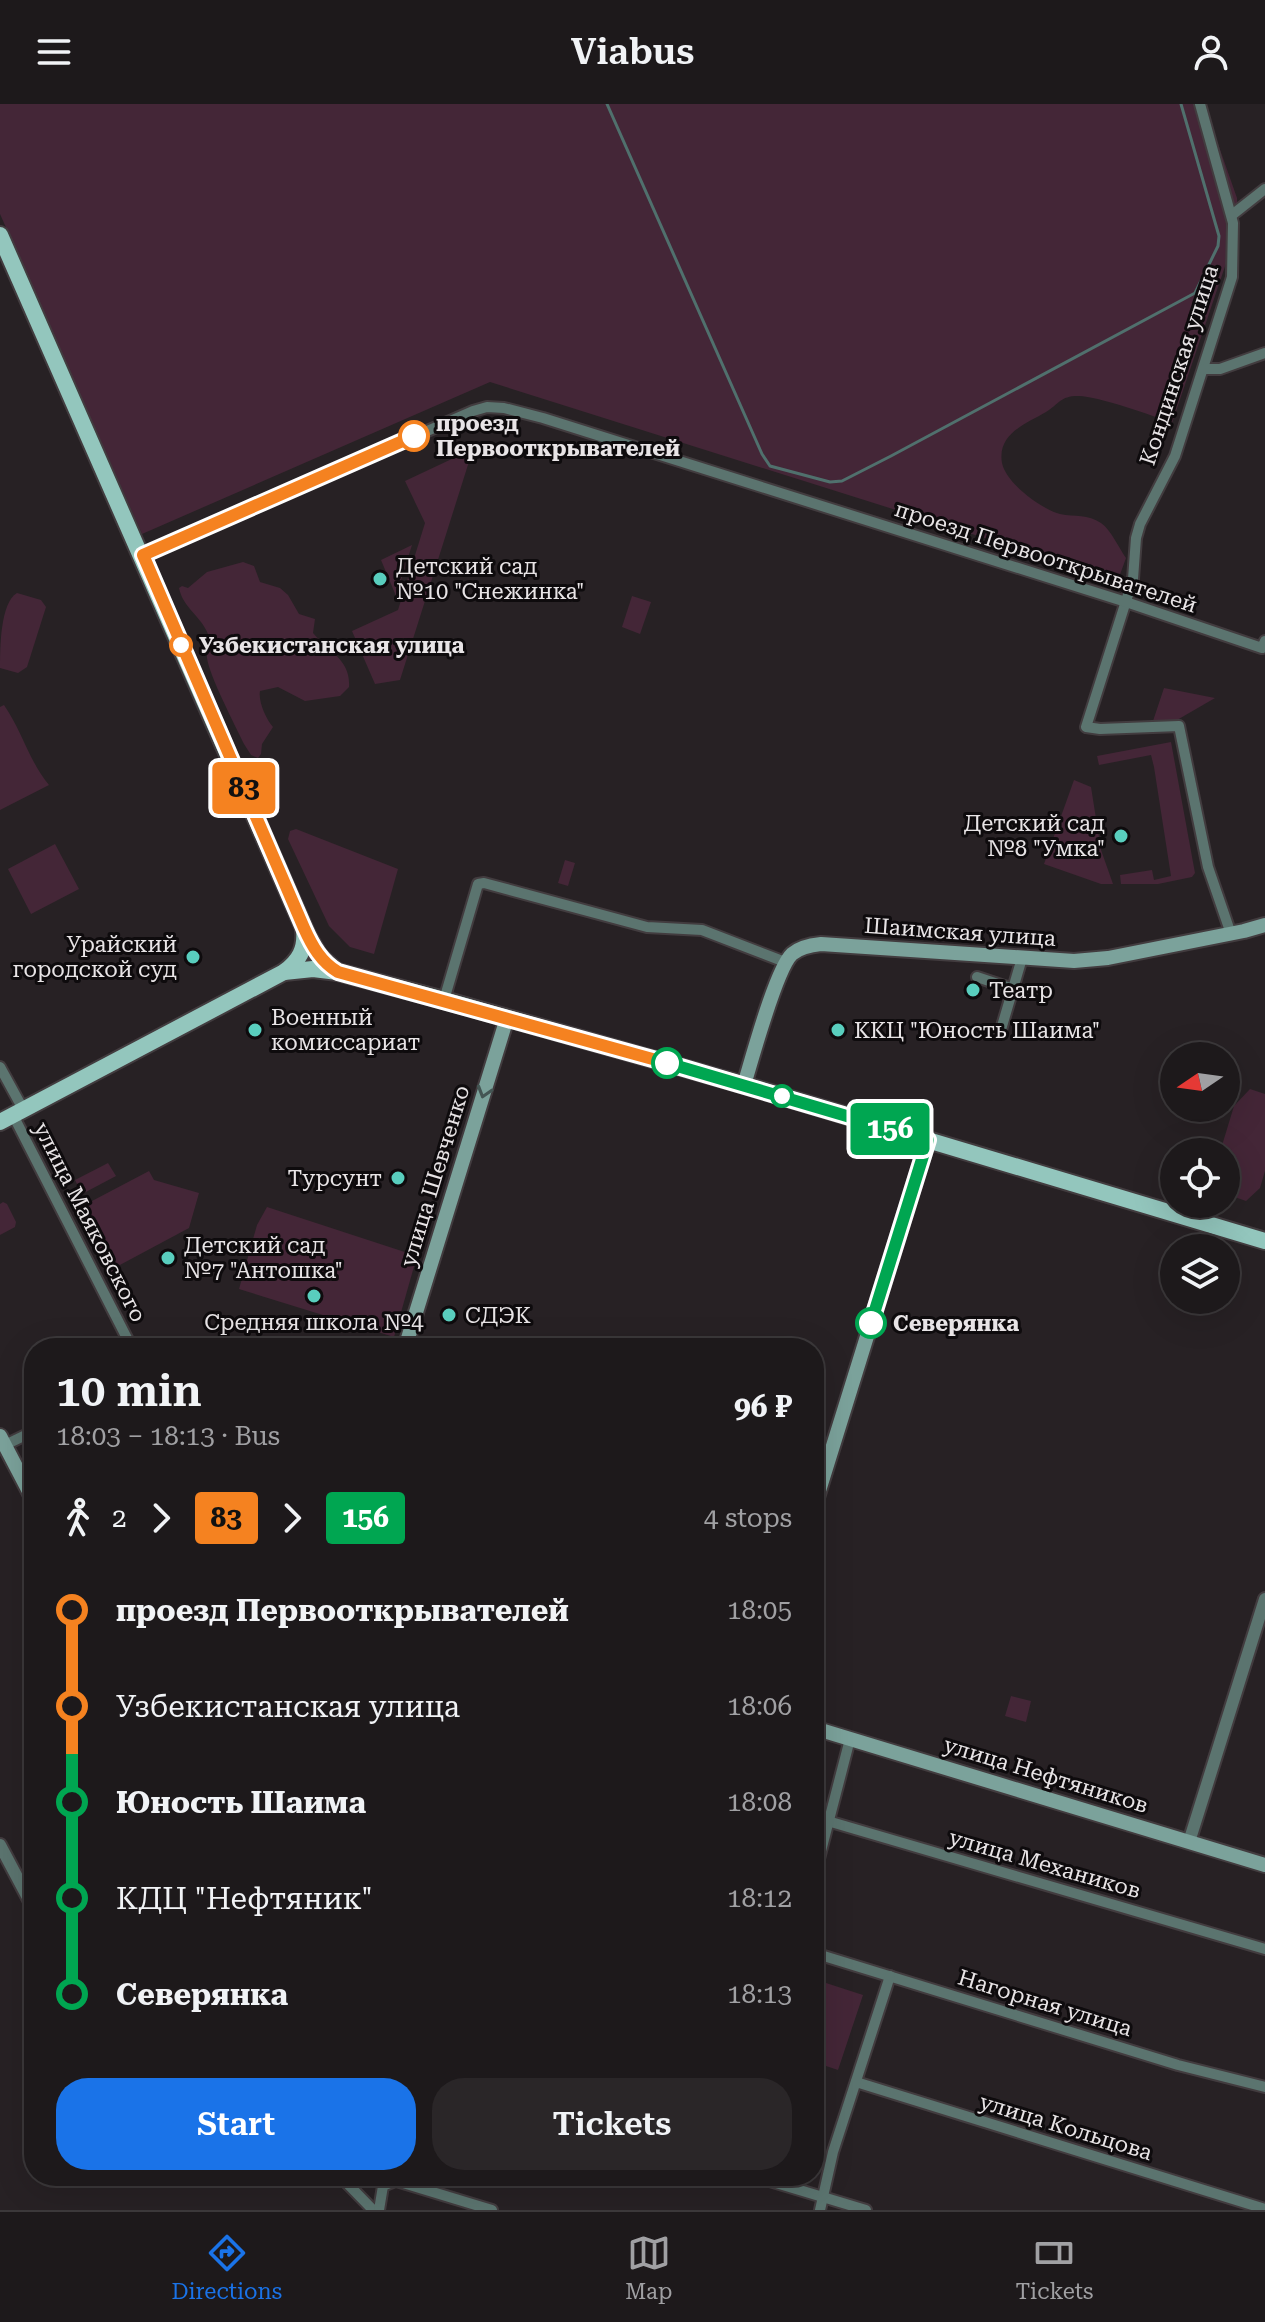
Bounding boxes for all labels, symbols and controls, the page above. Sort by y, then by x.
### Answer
icon: menu [32,30,76,74]
icon: person [1189,30,1233,74]
text: Viabus [571,31,694,73]
street label: Кондинская улица [1135,262,1223,468]
place label: проезд Первооткрывателей [436,411,680,461]
marker: проезд Первооткрывателей [399,421,429,451]
street label: проезд Первооткрывателей [892,496,1200,618]
place label: Детский сад №10 "Снежинка" [396,554,584,604]
marker: Детский сад №10 "Снежинка" [371,570,389,588]
place label: Узбекистанская улица [199,633,465,658]
marker: Узбекистанская улица [170,634,192,656]
line badge: 83 [208,762,280,814]
text: 83 [228,771,260,804]
place label: Детский сад №8 "Умка" [964,811,1105,861]
marker: Детский сад №8 "Умка" [1112,827,1130,845]
street label: Шаимская улица [863,913,1057,951]
place label: Урайский городской суд [12,932,177,982]
marker: Урайский городской суд [184,948,202,966]
place label: Театр [989,978,1053,1003]
marker: Театр [964,981,982,999]
place label: Военный комиссариат [271,1005,420,1055]
place label: ККЦ "Юность Шаима" [854,1018,1100,1043]
marker: Военный комиссариат [246,1021,264,1039]
marker: ККЦ "Юность Шаима" [829,1021,847,1039]
north arrow [1160,1042,1240,1122]
map controls [1160,1042,1240,1314]
unlabelled marker [652,1048,682,1078]
street label: улица Шевченко [395,1082,475,1270]
one-way arrow [477,1085,493,1099]
unlabelled marker [771,1085,793,1107]
line badge: 156 [844,1103,936,1155]
text: 156 [866,1112,914,1145]
street label: улица Маяковского [29,1118,151,1326]
button: locate [1160,1138,1240,1218]
place label: Турсунт [287,1166,382,1191]
marker: Турсунт [389,1169,407,1187]
place label: Детский сад №7 "Антошка" [184,1233,343,1283]
button: layers [1160,1234,1240,1314]
marker: Детский сад №7 "Антошка" [159,1249,177,1267]
marker: Средняя школа №4 [305,1287,323,1305]
place label: СДЭК [465,1303,531,1328]
marker: СДЭК [440,1306,458,1324]
marker: Северянка [856,1308,886,1338]
place label: Средняя школа №4 [204,1310,424,1335]
place label: Северянка [893,1311,1019,1336]
text: 10 min [56,1365,202,1417]
text: 96 ₽ [734,1389,792,1424]
text: 18:03 – 18:13 · Bus [56,1421,280,1451]
icon: walk [56,1496,100,1540]
icon: forward [139,1496,183,1540]
icon: forward [270,1496,314,1540]
text: 83 [211,1501,242,1534]
text: 156 [342,1501,389,1534]
text: 2 [112,1503,127,1533]
text: 4 stops [704,1503,792,1533]
text: проезд Первооткрывателей [116,1593,569,1628]
text: 18:05 [727,1595,792,1625]
text: Узбекистанская улица [116,1689,460,1724]
text: 18:06 [727,1691,792,1721]
street label: улица Нефтяников [941,1732,1151,1818]
text: Юность Шаима [116,1785,366,1820]
text: 18:08 [727,1787,792,1817]
street label: улица Механиков [946,1825,1144,1903]
text: КДЦ "Нефтяник" [116,1881,373,1916]
text: 18:12 [727,1883,792,1913]
street label: Нагорная улица [955,1965,1135,2041]
text: Северянка [116,1977,288,2012]
text: 18:13 [727,1979,792,2009]
button: Start [56,2078,416,2170]
button: Tickets [432,2078,792,2170]
street label: улица Кольцова [977,2089,1155,2165]
tab: Directions [172,2231,282,2304]
tab: Map [625,2231,672,2304]
tab: Tickets [1015,2231,1093,2304]

